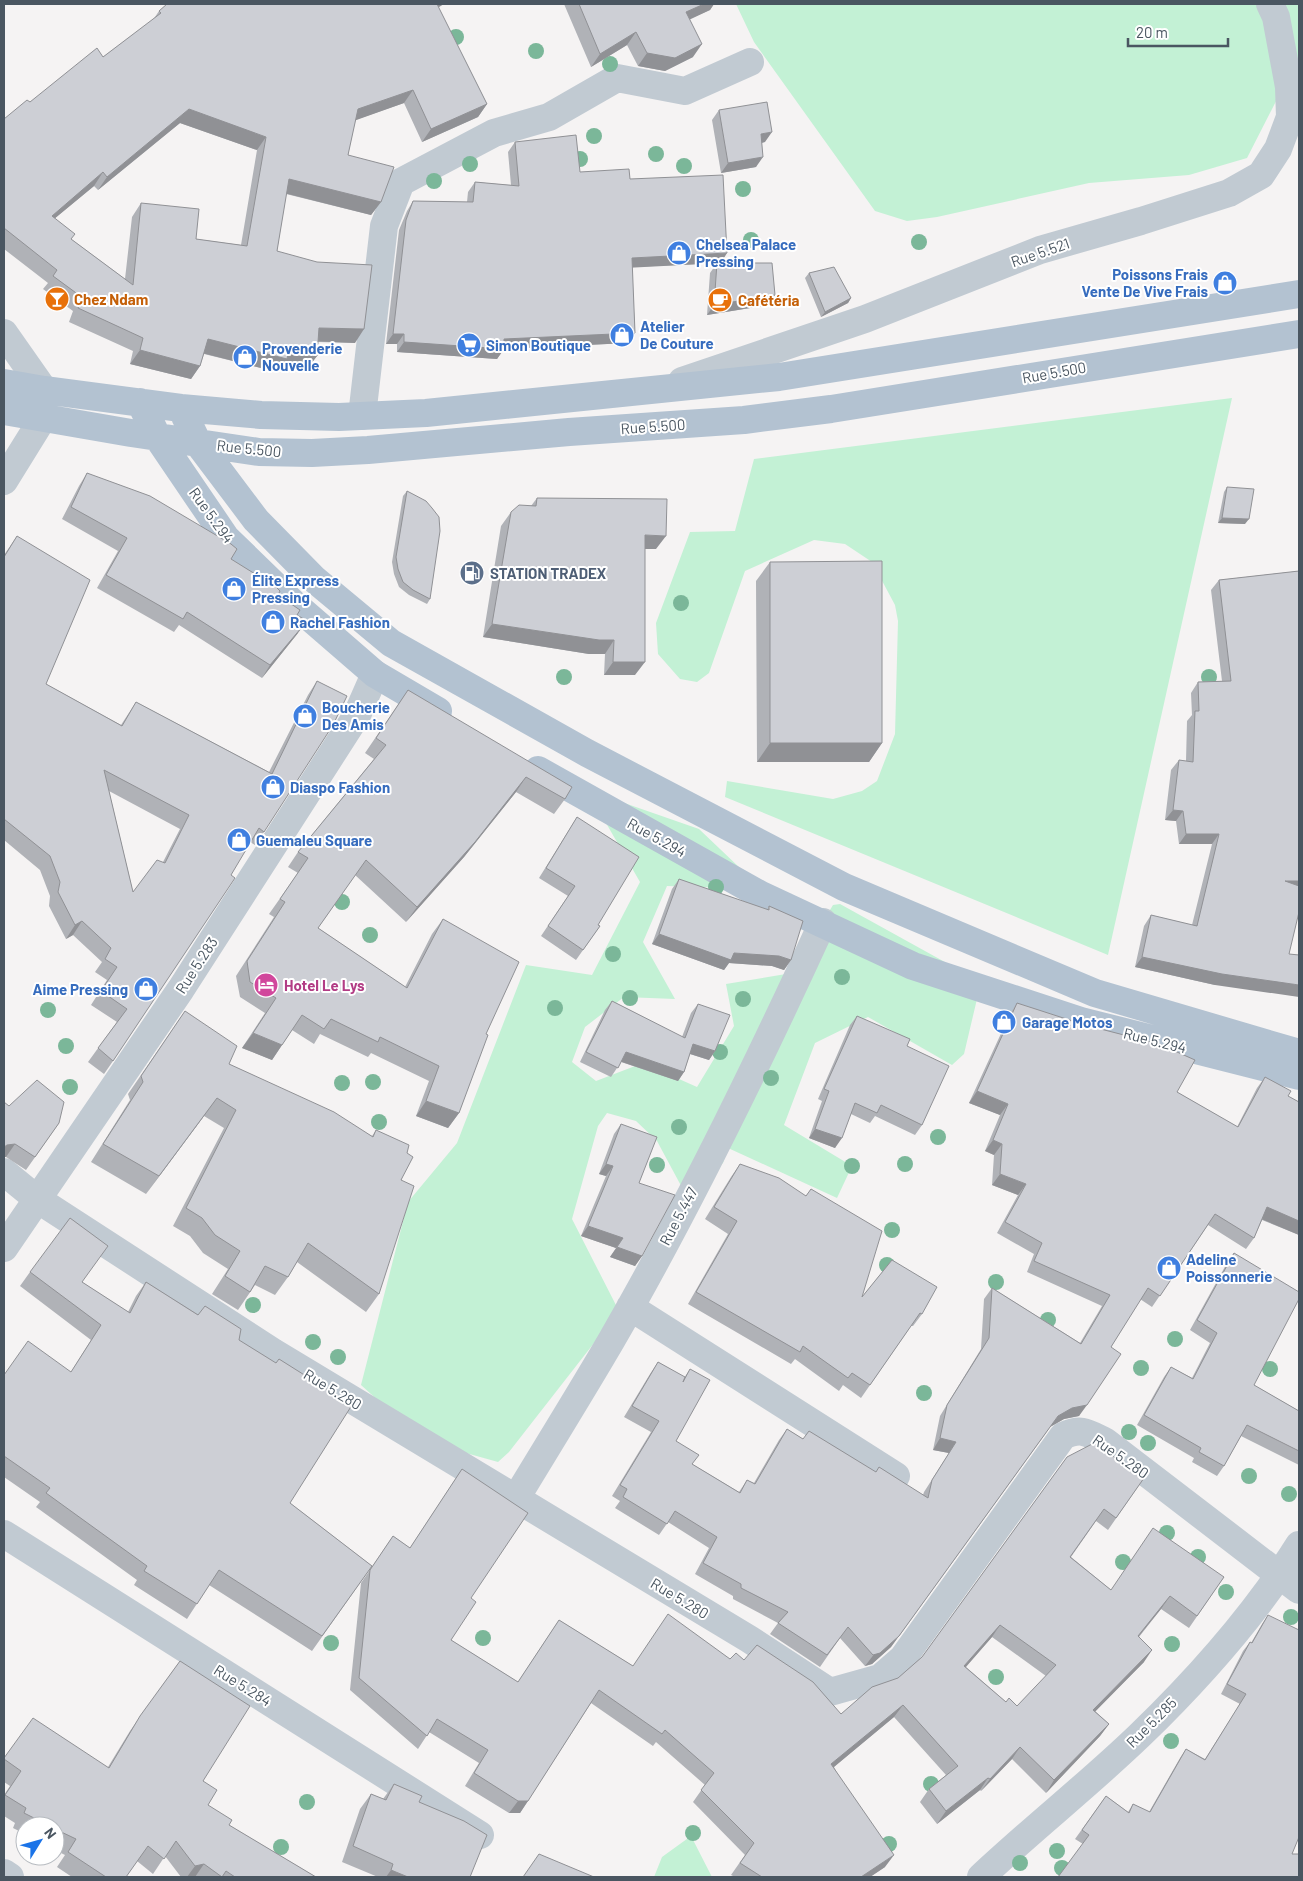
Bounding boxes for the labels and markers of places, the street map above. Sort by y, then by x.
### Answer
place label: Chelsea Palace Pressing [696,235,796,270]
shop icon: Chelsea Palace Pressing [666,240,692,266]
place label: Poissons Frais Vente De Vive Frais [1081,265,1208,300]
shop icon: Poissons Frais Vente De Vive Frais [1212,270,1238,296]
bar icon: Chez Ndam [44,286,70,312]
cafe icon: Cafétéria [707,287,733,313]
place label: Chez Ndam [74,290,148,308]
place label: Cafétéria [738,291,799,309]
place label: Atelier De Couture [640,317,714,352]
shop icon: Atelier De Couture [609,322,635,348]
supermarket icon: Simon Boutique [456,332,482,358]
place label: Simon Boutique [486,336,591,354]
place label: Provenderie Nouvelle [262,339,343,374]
shop icon: Provenderie Nouvelle [232,344,258,370]
fuel station icon: STATION TRADEX [459,560,485,586]
place label: STATION TRADEX [490,564,607,582]
place label: Élite Express Pressing [252,571,339,606]
shop icon: Élite Express Pressing [221,576,247,602]
shop icon: Rachel Fashion [260,609,286,635]
place label: Rachel Fashion [290,613,390,631]
place label: Boucherie Des Amis [322,698,390,733]
shop icon: Boucherie Des Amis [292,703,318,729]
shop icon: Diaspo Fashion [260,774,286,800]
place label: Diaspo Fashion [290,778,390,796]
shop icon: Guemaleu Square [226,827,252,853]
place label: Guemaleu Square [256,831,372,849]
hotel icon: Hotel Le Lys [253,972,279,998]
shop icon: Aime Pressing [133,976,159,1002]
place label: Hotel Le Lys [284,976,365,994]
place label: Aime Pressing [33,980,128,998]
shop icon: Garage Motos [991,1009,1017,1035]
place label: Garage Motos [1022,1013,1113,1031]
place label: Adeline Poissonnerie [1186,1250,1272,1285]
shop icon: Adeline Poissonnerie [1156,1255,1182,1281]

